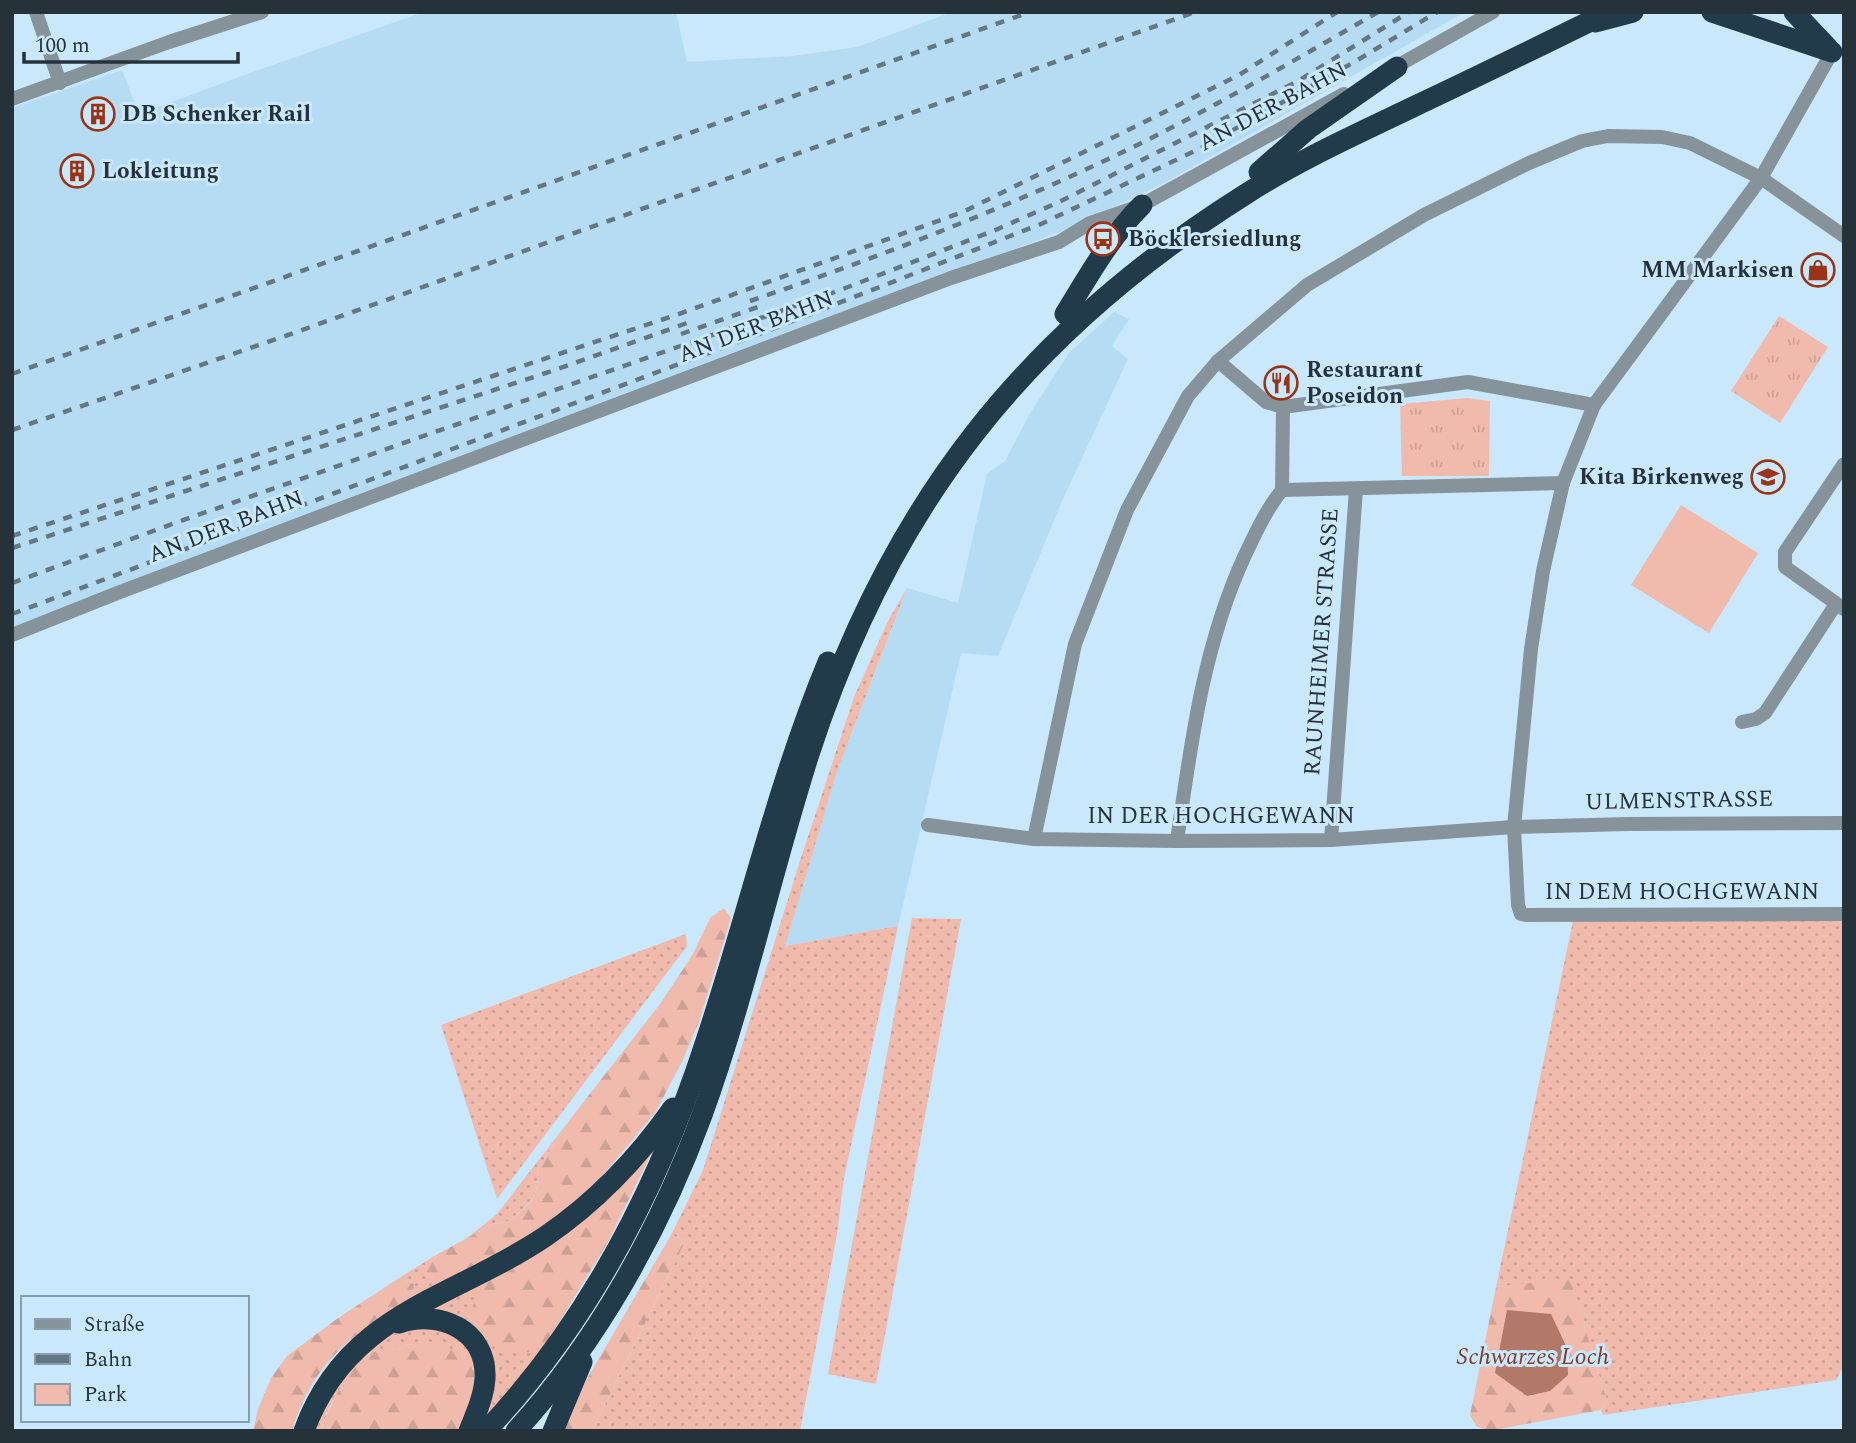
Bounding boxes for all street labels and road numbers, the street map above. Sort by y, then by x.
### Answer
street label: AN DER BAHN [1192,53,1354,161]
street label: AN DER BAHN [673,281,839,373]
street label: AN DER BAHN [143,481,309,573]
street label: RAUNHEIMER STRASSE [1295,507,1349,777]
street label: ULMENSTRASSE [1585,782,1773,820]
street label: IN DER HOCHGEWANN [1087,799,1355,834]
street label: IN DEM HOCHGEWANN [1545,875,1819,910]

